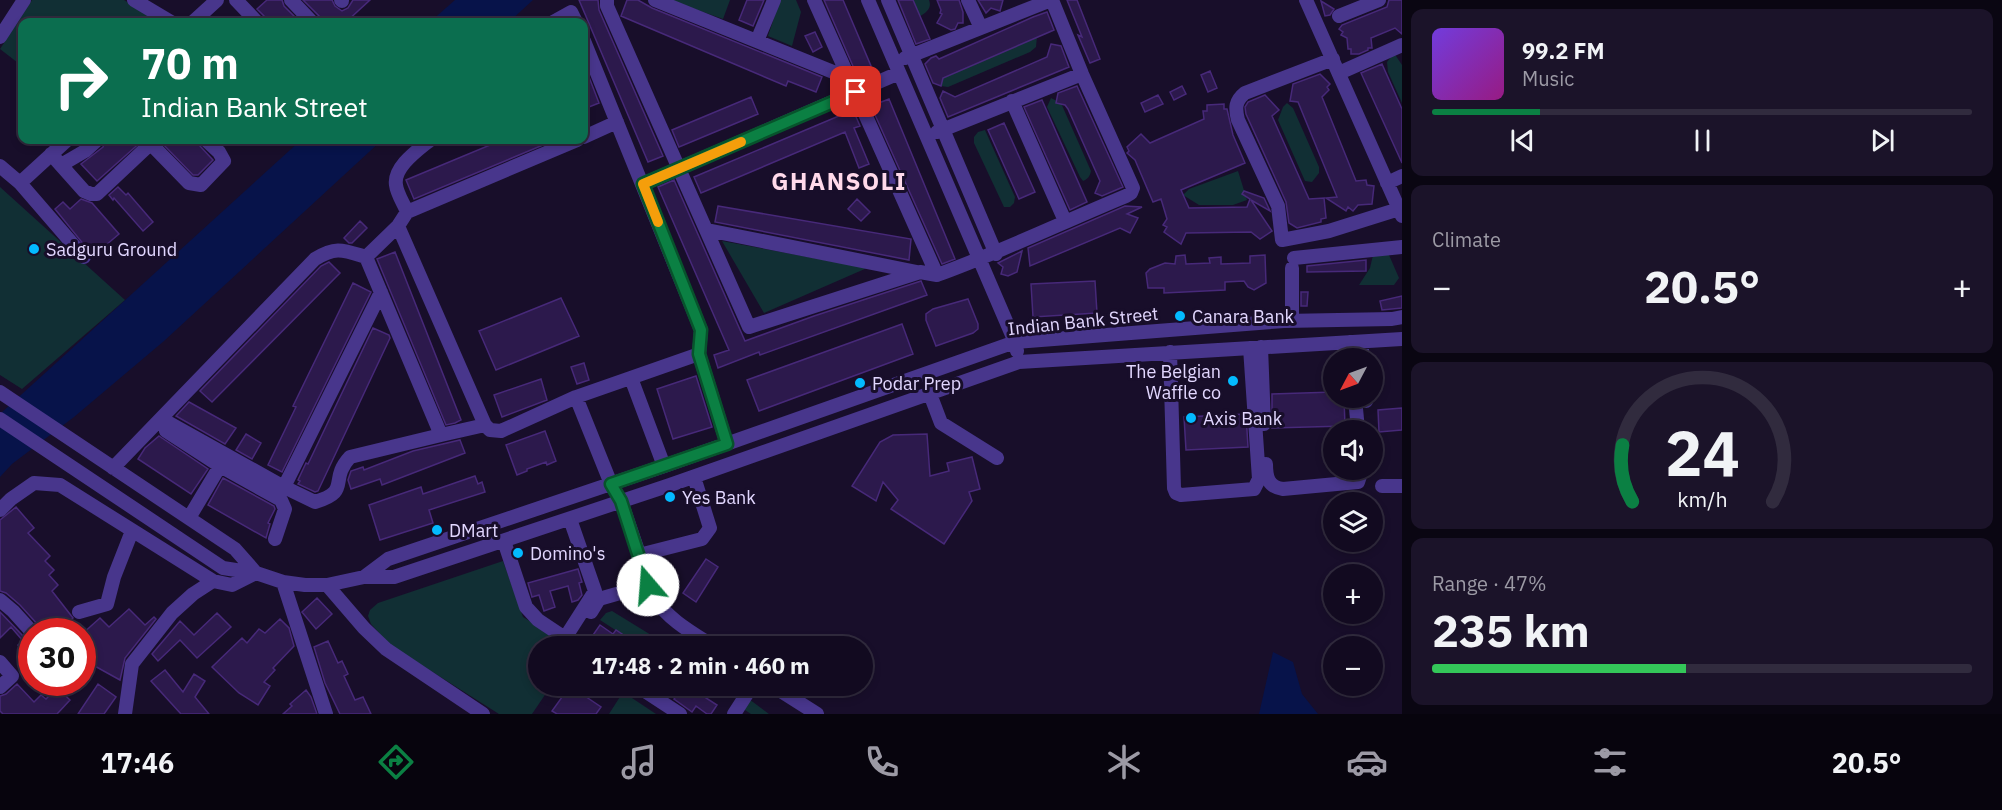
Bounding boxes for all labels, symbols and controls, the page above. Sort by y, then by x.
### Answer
text: 70 m [141,36,239,91]
text: 99.2 FM [1522,36,1605,65]
icon: right [42,42,120,120]
text: Music [1522,65,1574,92]
pin [830,66,881,117]
icon: arrive [839,75,872,108]
text: Indian Bank Street [141,89,368,124]
icon: previous [1506,124,1539,157]
icon: pause [1686,124,1719,157]
icon: next [1866,124,1899,157]
district label: GHANSOLI [771,165,907,197]
text: Climate [1432,226,1501,253]
place label: Sadguru Ground [46,238,177,261]
marker: Sadguru Ground [27,242,41,256]
text: 20.5° [1644,257,1760,315]
text: − [1432,265,1452,308]
text: + [1952,265,1972,308]
street label: Indian Bank Street [1007,302,1159,340]
place label: Canara Bank [1192,305,1295,328]
marker: Canara Bank [1173,309,1187,323]
north arrow [1323,348,1383,408]
map controls [1323,348,1383,696]
place label: The Belgian Waffle co [1126,360,1221,404]
place label: Podar Prep [872,372,961,395]
marker: The Belgian Waffle co [1226,374,1240,388]
marker: Podar Prep [853,376,867,390]
place label: Axis Bank [1203,407,1283,430]
marker: Axis Bank [1184,411,1198,425]
text: 24 [1665,412,1739,493]
button: sound [1323,420,1383,480]
place label: Yes Bank [682,486,756,509]
text: km/h [1677,486,1727,514]
marker: Yes Bank [663,490,677,504]
button: layers [1323,492,1383,552]
place label: DMart [449,519,498,542]
marker: DMart [430,523,444,537]
place label: Domino's [530,542,605,565]
marker: Domino's [511,546,525,560]
position arrow [616,553,680,617]
button: + [1323,564,1383,624]
text: Range · 47% [1432,570,1547,597]
text: 235 km [1432,601,1590,659]
speed limit sign: 30 [18,618,96,696]
button: − [1323,636,1383,696]
text: 17:48 · 2 min · 460 m [591,651,810,680]
icon: directions [375,741,417,783]
icon: music [618,741,660,783]
icon: phone [861,741,903,783]
icon: climate [1103,741,1145,783]
icon: car [1346,741,1388,783]
icon: filters [1589,741,1631,783]
text: 17:46 [100,745,174,780]
text: 20.5° [1832,745,1901,780]

